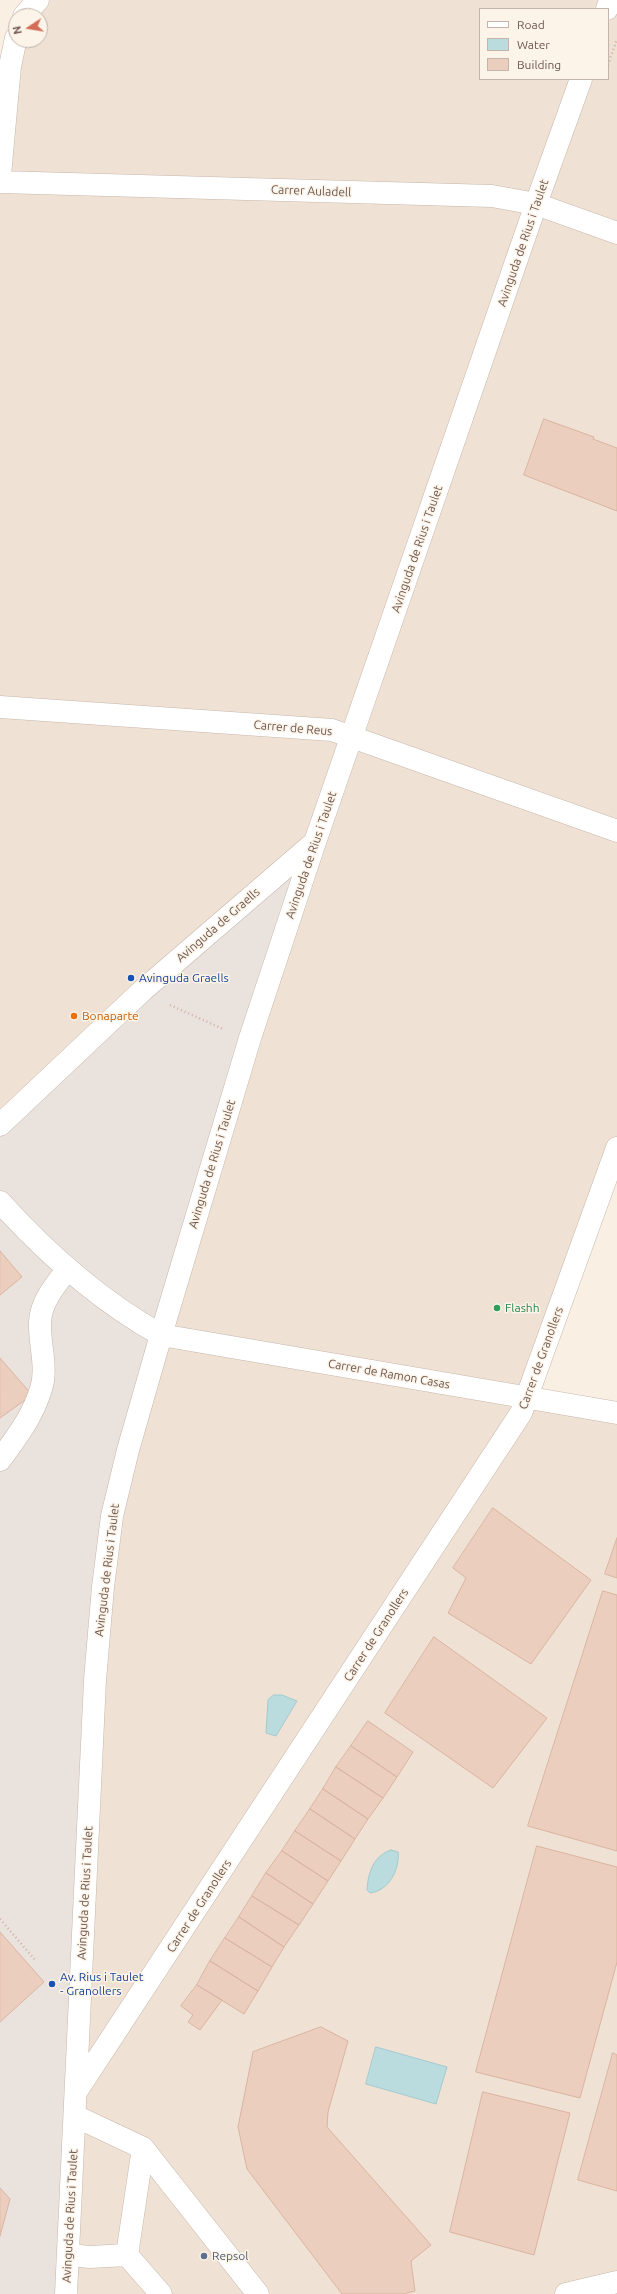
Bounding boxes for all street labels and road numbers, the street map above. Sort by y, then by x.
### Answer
street label: Avinguda de Rius i Taulet [494,177,552,309]
street label: Carrer Auladell [271,182,351,200]
street label: Avinguda de Rius i Taulet [388,483,446,615]
street label: Carrer de Reus [253,717,333,739]
street label: Avinguda de Rius i Taulet [282,789,340,921]
street label: Avinguda de Graells [173,885,263,965]
street label: Avinguda de Rius i Taulet [186,1098,238,1230]
street label: Carrer de Granollers [516,1305,566,1411]
street label: Carrer de Ramon Casas [327,1356,451,1392]
street label: Avinguda de Rius i Taulet [92,1503,122,1637]
street label: Carrer de Granollers [341,1586,411,1684]
street label: Avinguda de Rius i Taulet [74,1826,96,1960]
street label: Carrer de Granollers [164,1857,234,1955]
street label: Avinguda de Rius i Taulet [59,2149,81,2283]

